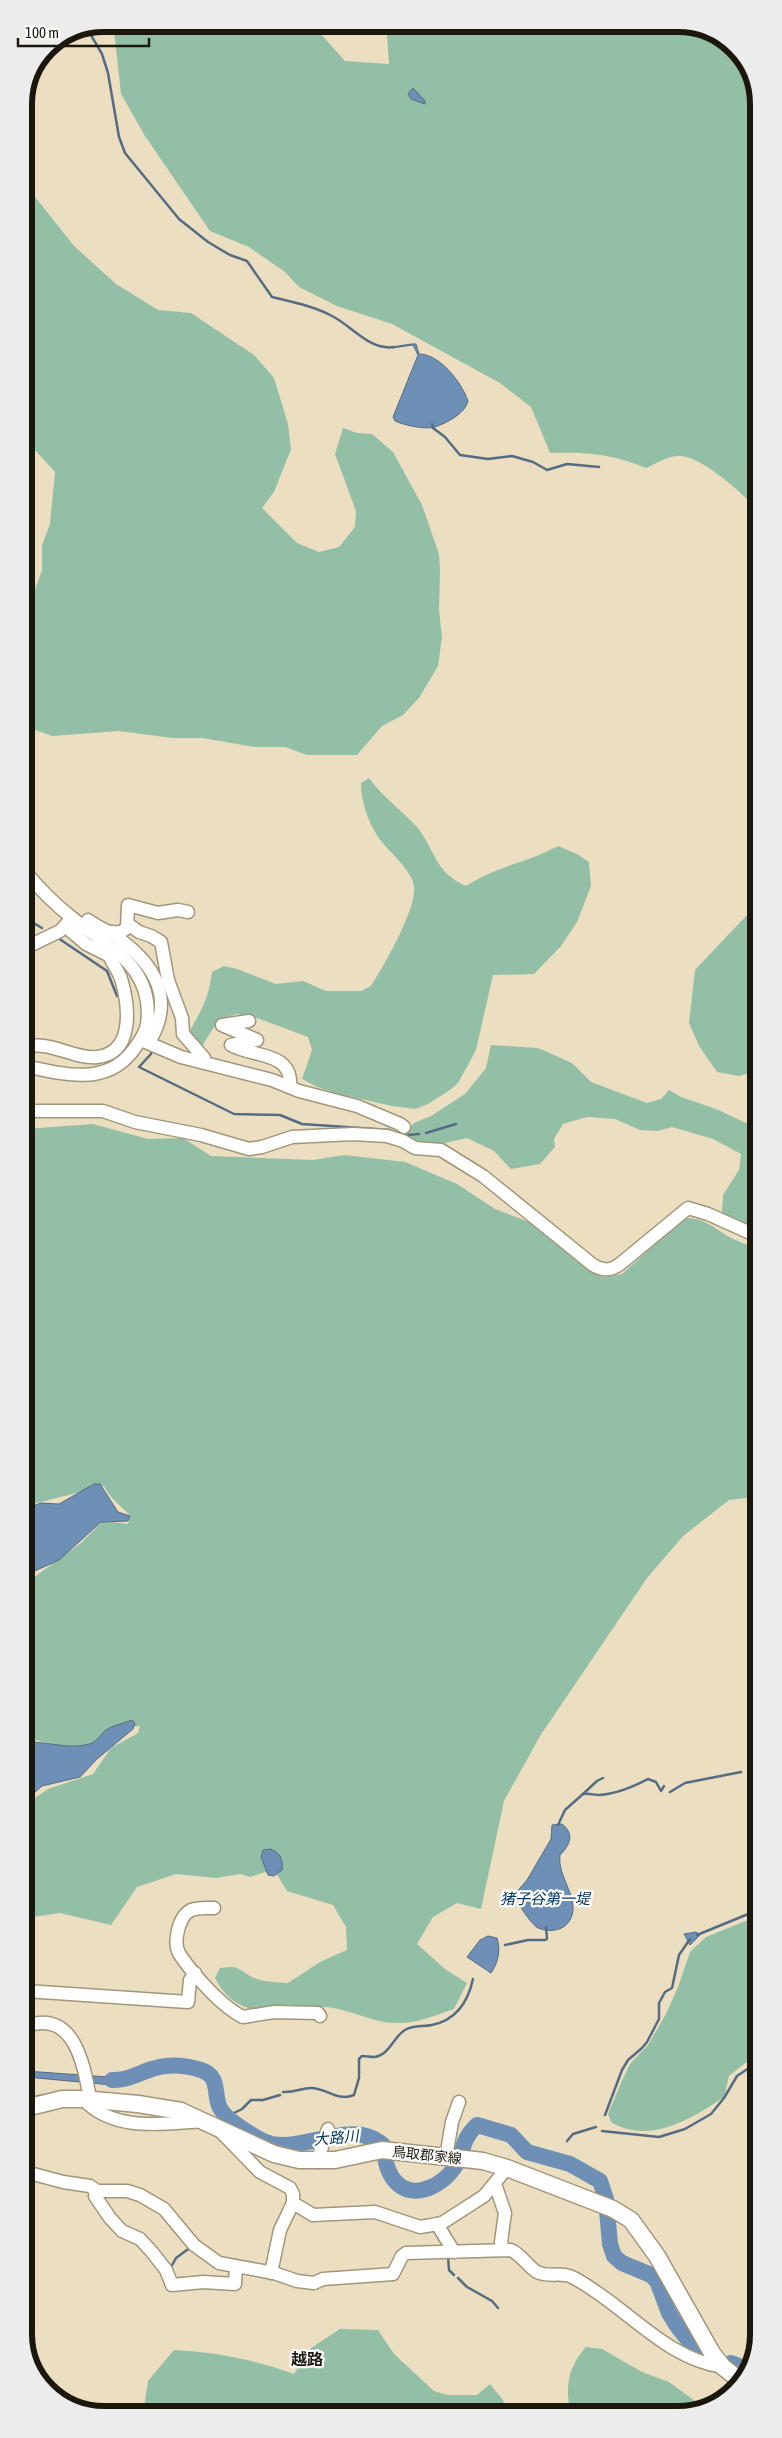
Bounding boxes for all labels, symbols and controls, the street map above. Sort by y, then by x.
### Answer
scale bar [18,15,149,47]
text: 100 m [25,24,59,41]
water label: 猪子谷第一堤 [500,1890,592,1907]
water label: 大路川 [313,2127,361,2148]
street label: 鳥取郡家線 [391,2143,463,2167]
district label: 越路 [291,2350,323,2368]

